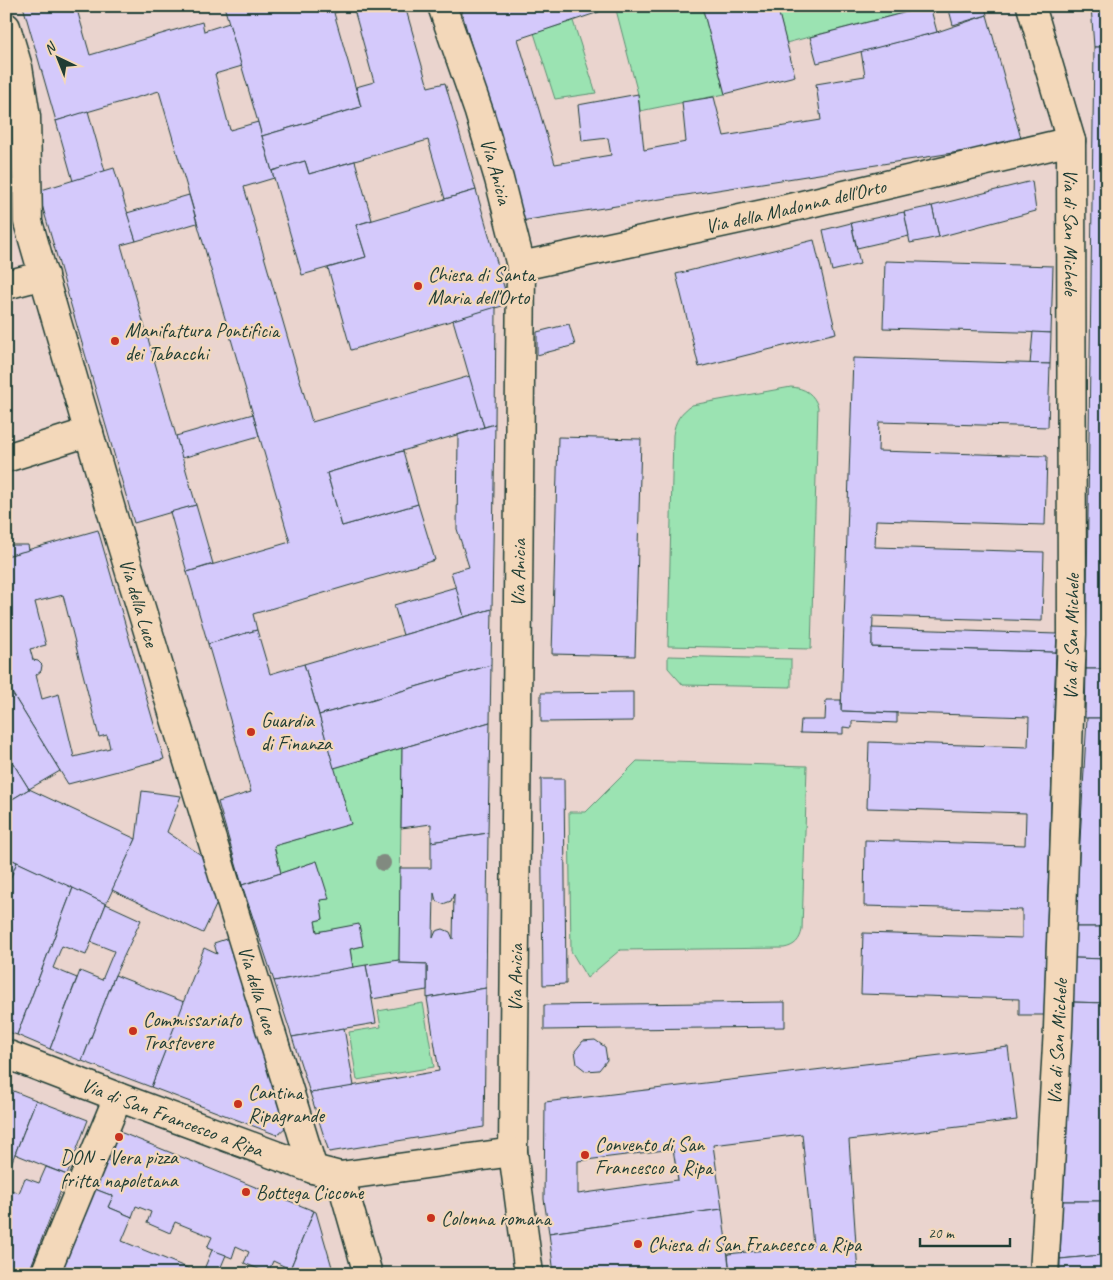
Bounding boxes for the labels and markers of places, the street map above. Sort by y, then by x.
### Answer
place label: Chiesa di Santa Maria dell'Orto [428,262,537,310]
marker: Chiesa di Santa Maria dell'Orto [412,280,424,292]
place label: Manifattura Pontificia dei Tabacchi [125,318,281,366]
marker: Manifattura Pontificia dei Tabacchi [109,335,121,347]
place label: Guardia di Finanza [261,708,333,756]
marker: Guardia di Finanza [245,726,257,738]
place label: Commissariato Trastevere [143,1007,242,1055]
marker: Commissariato Trastevere [127,1025,139,1037]
place label: Cantina Ripagrande [248,1080,325,1128]
marker: Cantina Ripagrande [232,1098,244,1110]
marker: DON - Vera pizza fritta napoletana [113,1131,125,1143]
place label: Convento di San Francesco a Ripa [595,1132,714,1180]
place label: DON - Vera pizza fritta napoletana [60,1145,179,1193]
marker: Convento di San Francesco a Ripa [579,1149,591,1161]
place label: Bottega Ciccone [256,1180,365,1205]
marker: Bottega Ciccone [240,1186,252,1198]
place label: Colonna romana [441,1206,552,1231]
marker: Colonna romana [425,1212,437,1224]
place label: Chiesa di San Francesco a Ripa [648,1232,863,1257]
marker: Chiesa di San Francesco a Ripa [632,1238,644,1250]

